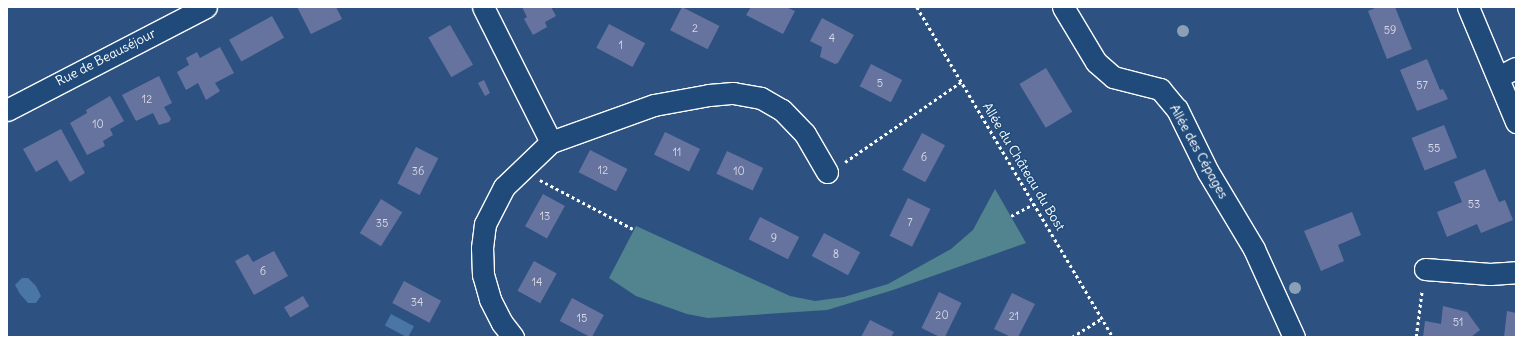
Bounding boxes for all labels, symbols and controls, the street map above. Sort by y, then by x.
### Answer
house number: 2 [692,21,698,35]
house number: 59 [1384,23,1396,37]
street label: Rue de Beauséjour [53,26,159,90]
house number: 4 [829,31,835,45]
house number: 1 [619,38,623,52]
house number: 5 [877,76,883,90]
house number: 57 [1416,78,1428,92]
house number: 12 [142,92,152,106]
street label: Allée du Château du Bost [979,100,1067,234]
street label: Allée des Cépages [1166,102,1230,202]
house number: 10 [92,117,104,131]
house number: 55 [1428,141,1440,155]
house number: 11 [673,145,681,159]
house number: 6 [921,150,927,164]
house number: 12 [598,163,608,177]
house number: 36 [412,164,424,178]
house number: 10 [733,164,745,178]
house number: 53 [1468,197,1480,211]
house number: 13 [540,209,550,223]
house number: 7 [907,215,913,229]
house number: 35 [376,216,388,230]
house number: 9 [771,231,777,245]
house number: 8 [833,247,839,261]
house number: 6 [260,264,266,278]
house number: 14 [532,275,542,289]
house number: 34 [411,295,423,309]
house number: 20 [935,308,949,322]
house number: 21 [1009,309,1019,323]
house number: 15 [577,311,587,325]
house number: 51 [1453,315,1463,329]

